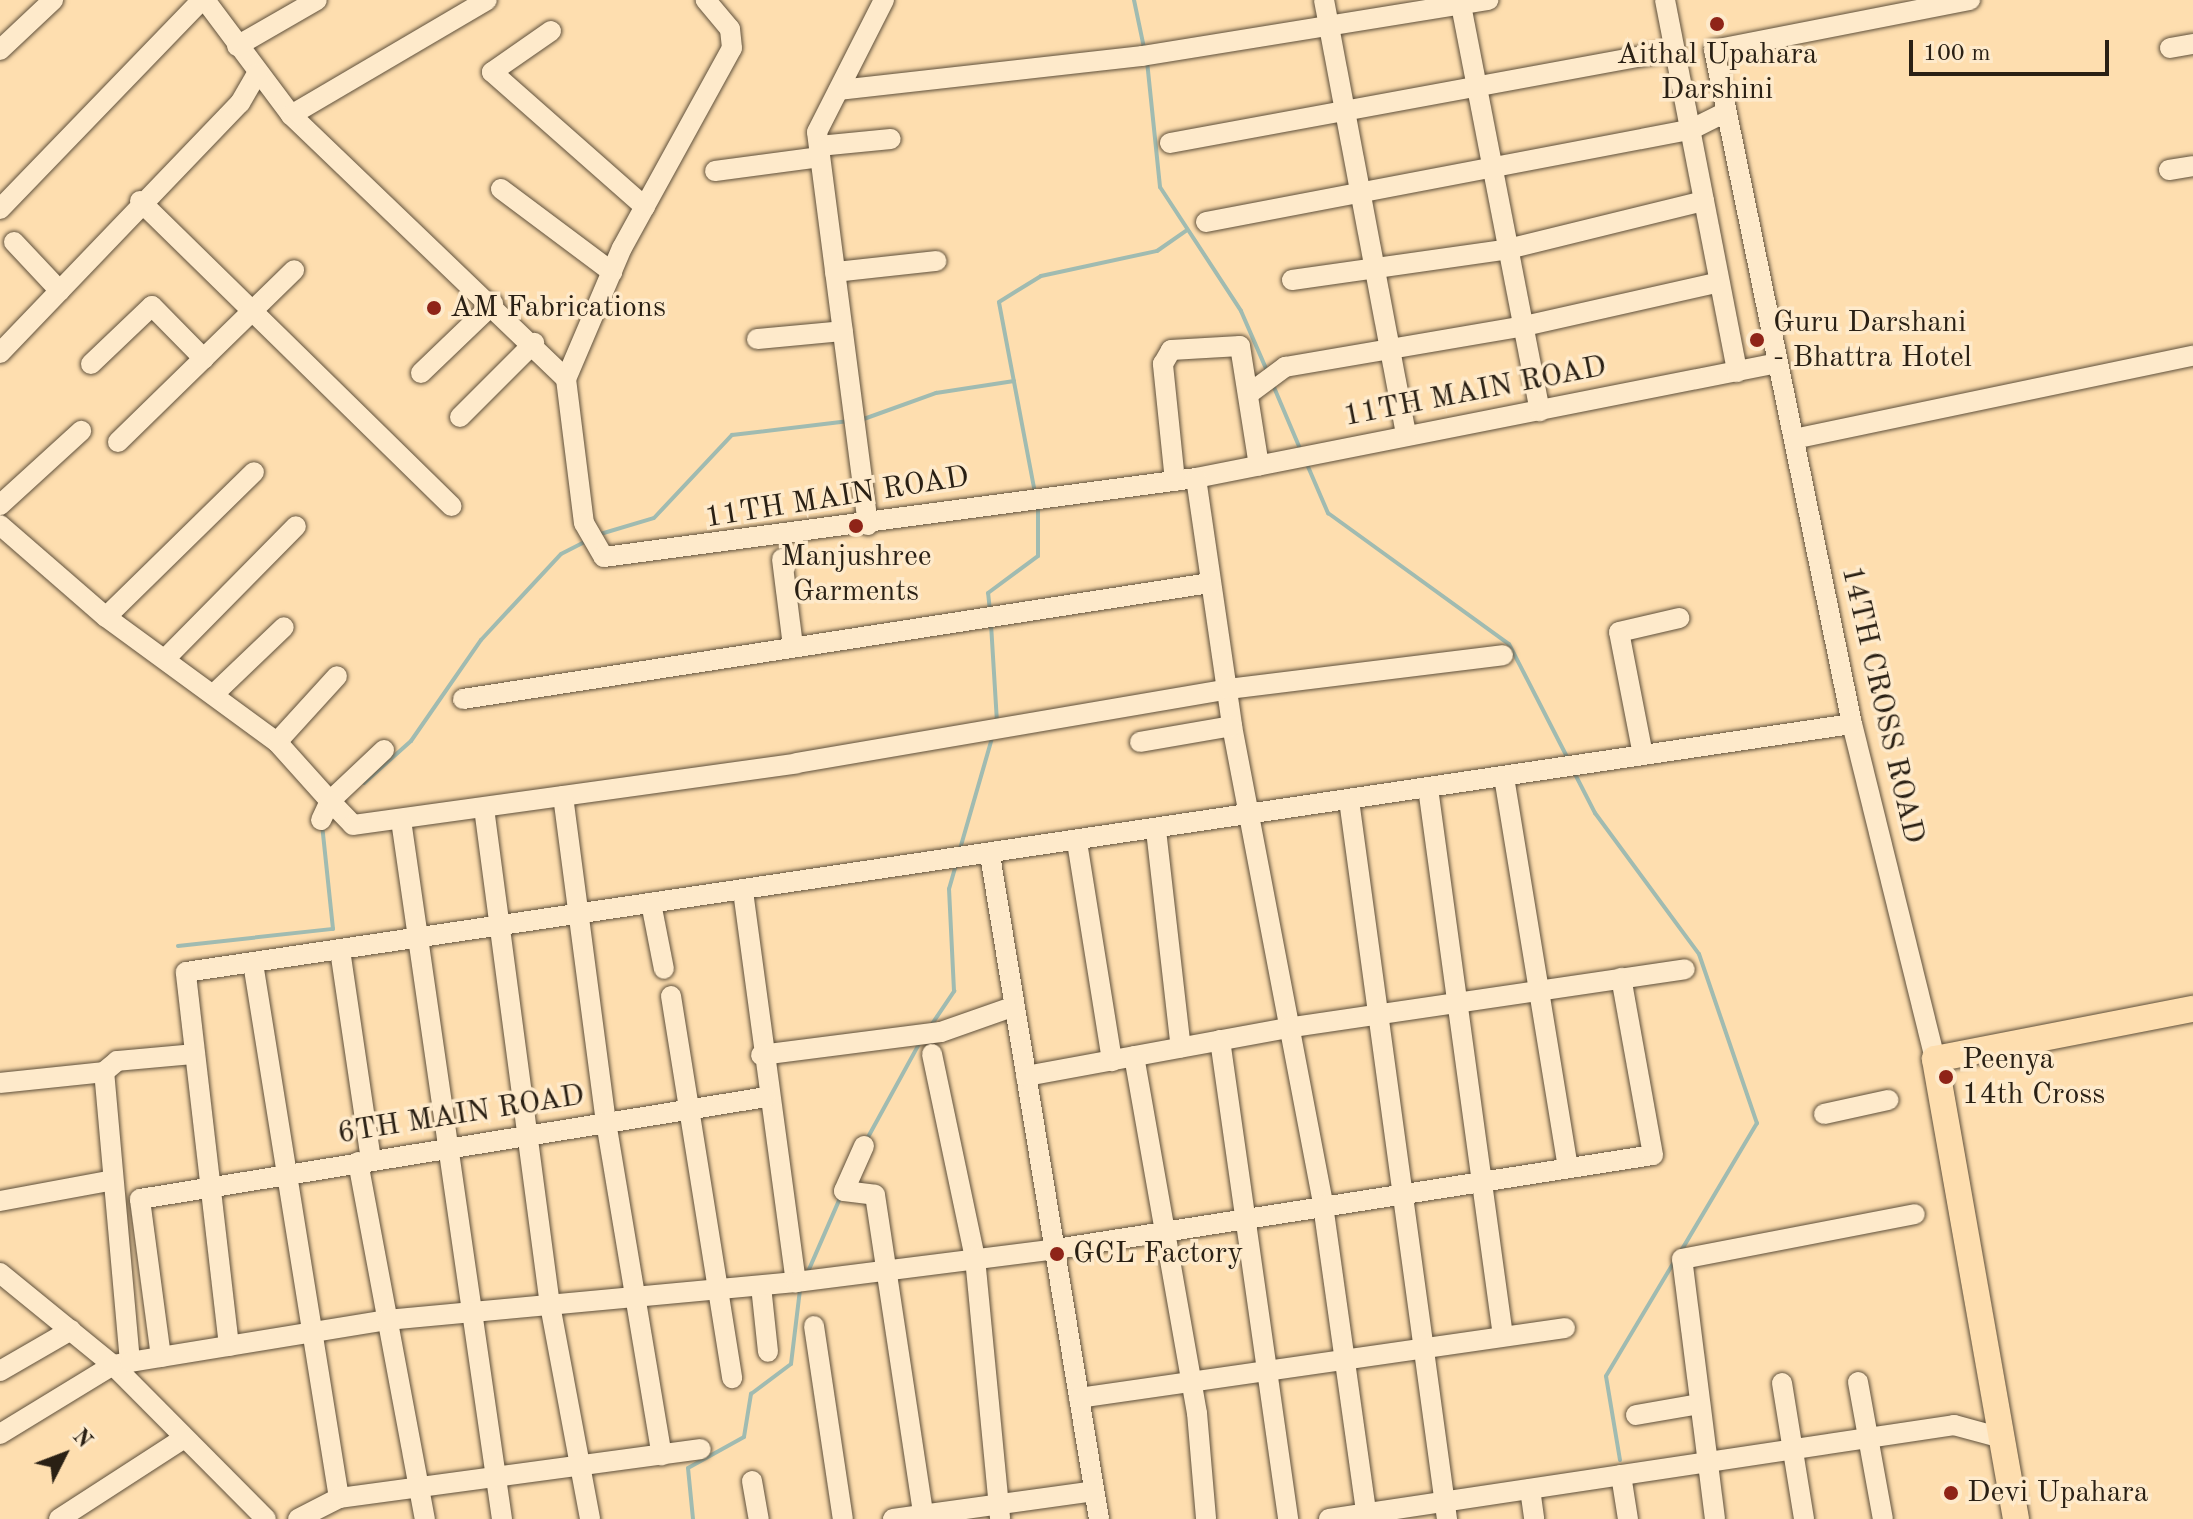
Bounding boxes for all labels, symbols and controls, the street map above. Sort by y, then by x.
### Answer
marker: Aithal Upahara Darshini [1708,15,1726,33]
scale bar [1913,24,2113,74]
place label: Aithal Upahara Darshini [1616,37,1818,108]
text: 100 m [1923,42,1991,66]
place label: AM Fabrications [450,290,666,326]
marker: AM Fabrications [425,299,443,317]
place label: Guru Darshani - Bhattra Hotel [1773,305,1972,376]
marker: Guru Darshani - Bhattra Hotel [1748,331,1766,349]
street label: 11TH MAIN ROAD [1341,349,1609,435]
street label: 11TH MAIN ROAD [703,459,971,537]
marker: Manjushree Garments [847,517,865,535]
place label: Manjushree Garments [780,539,932,610]
street label: 14TH CROSS ROAD [1833,563,1931,847]
place label: Peenya 14th Cross [1962,1042,2105,1112]
marker: Peenya 14th Cross [1937,1068,1955,1086]
street label: 6TH MAIN ROAD [335,1078,587,1152]
place label: GCL Factory [1073,1236,1243,1272]
marker: GCL Factory [1048,1245,1066,1263]
north arrow [24,1415,104,1495]
text: N [68,1425,96,1453]
place label: Devi Upahara [1967,1475,2149,1511]
marker: Devi Upahara [1942,1484,1960,1502]

